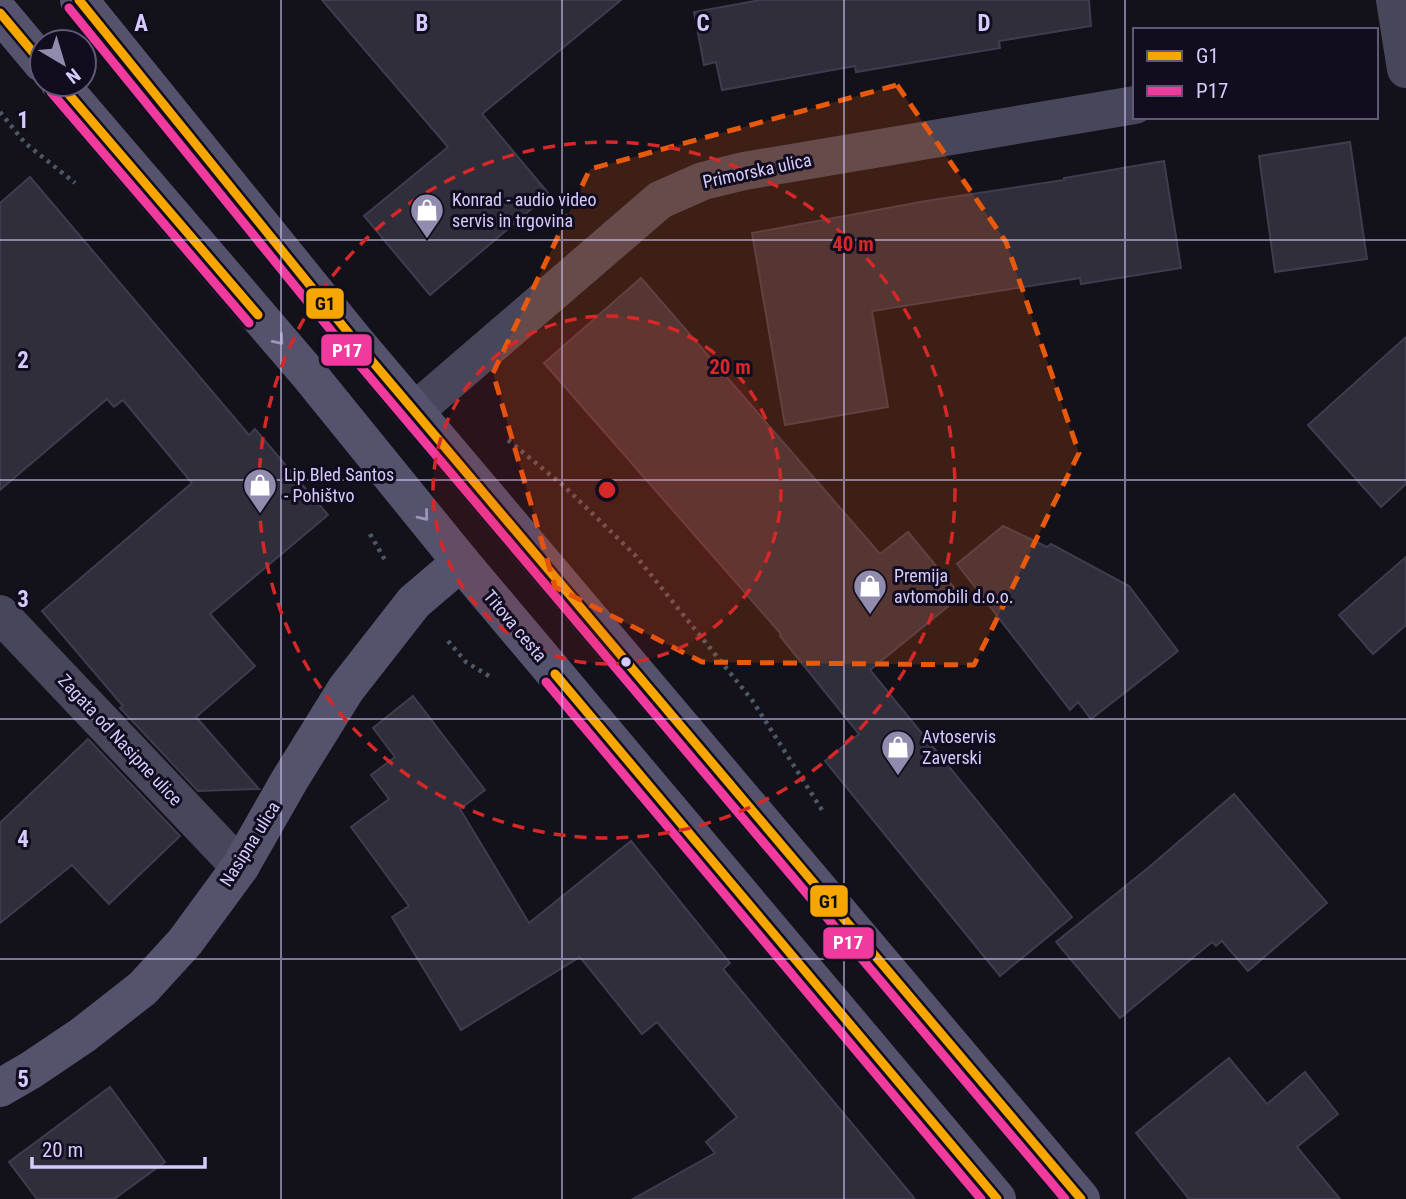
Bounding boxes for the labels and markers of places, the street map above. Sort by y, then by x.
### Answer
place label: Konrad - audio video servis in trgovina [452,189,597,231]
shop icon: Konrad - audio video servis in trgovina [408,191,446,240]
place label: Lip Bled Santos - Pohištvo [284,464,394,506]
shop icon: Lip Bled Santos - Pohištvo [241,466,279,515]
centre of rings [595,478,619,502]
place label: Premija avtomobili d.o.o. [894,565,1014,607]
shop icon: Premija avtomobili d.o.o. [851,567,889,616]
unlabelled marker [619,655,633,669]
place label: Avtoservis Zaverski [922,726,996,768]
shop icon: Avtoservis Zaverski [879,728,917,777]

